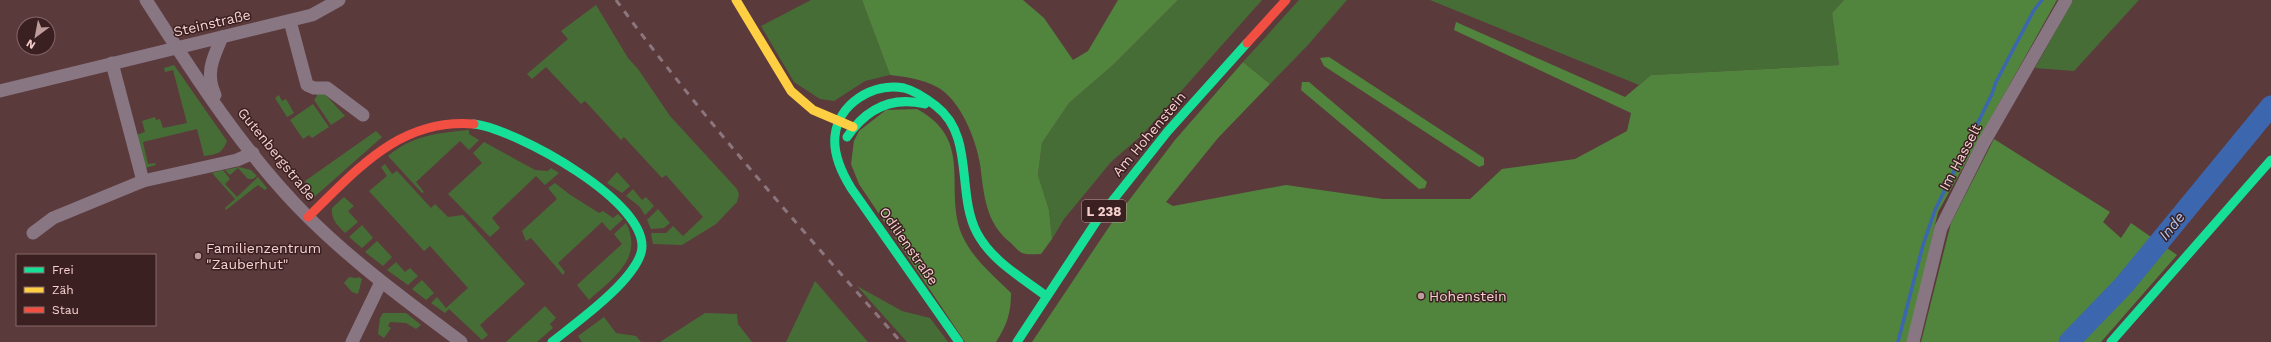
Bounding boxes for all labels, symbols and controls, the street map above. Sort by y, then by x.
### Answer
street label: Steinstraße [172,6,252,40]
north arrow [16,16,56,56]
text: N [24,36,38,52]
street label: Am Hohenstein [1109,89,1189,179]
street label: Gutenbergstraße [235,104,319,204]
street label: Im Hasselt [1936,121,1984,193]
road number: L 238 [1082,200,1126,222]
street label: Odilienstraße [876,204,942,288]
water label: Inde [2155,208,2189,244]
place label: Familienzentrum "Zauberhut" [206,240,321,272]
marker: Familienzentrum "Zauberhut" [193,251,203,261]
legend [16,254,156,326]
text: Frei [52,263,74,277]
text: Zäh [52,283,74,297]
place label: Hohenstein [1429,288,1507,304]
marker: Hohenstein [1416,291,1426,301]
text: Stau [52,303,79,317]

